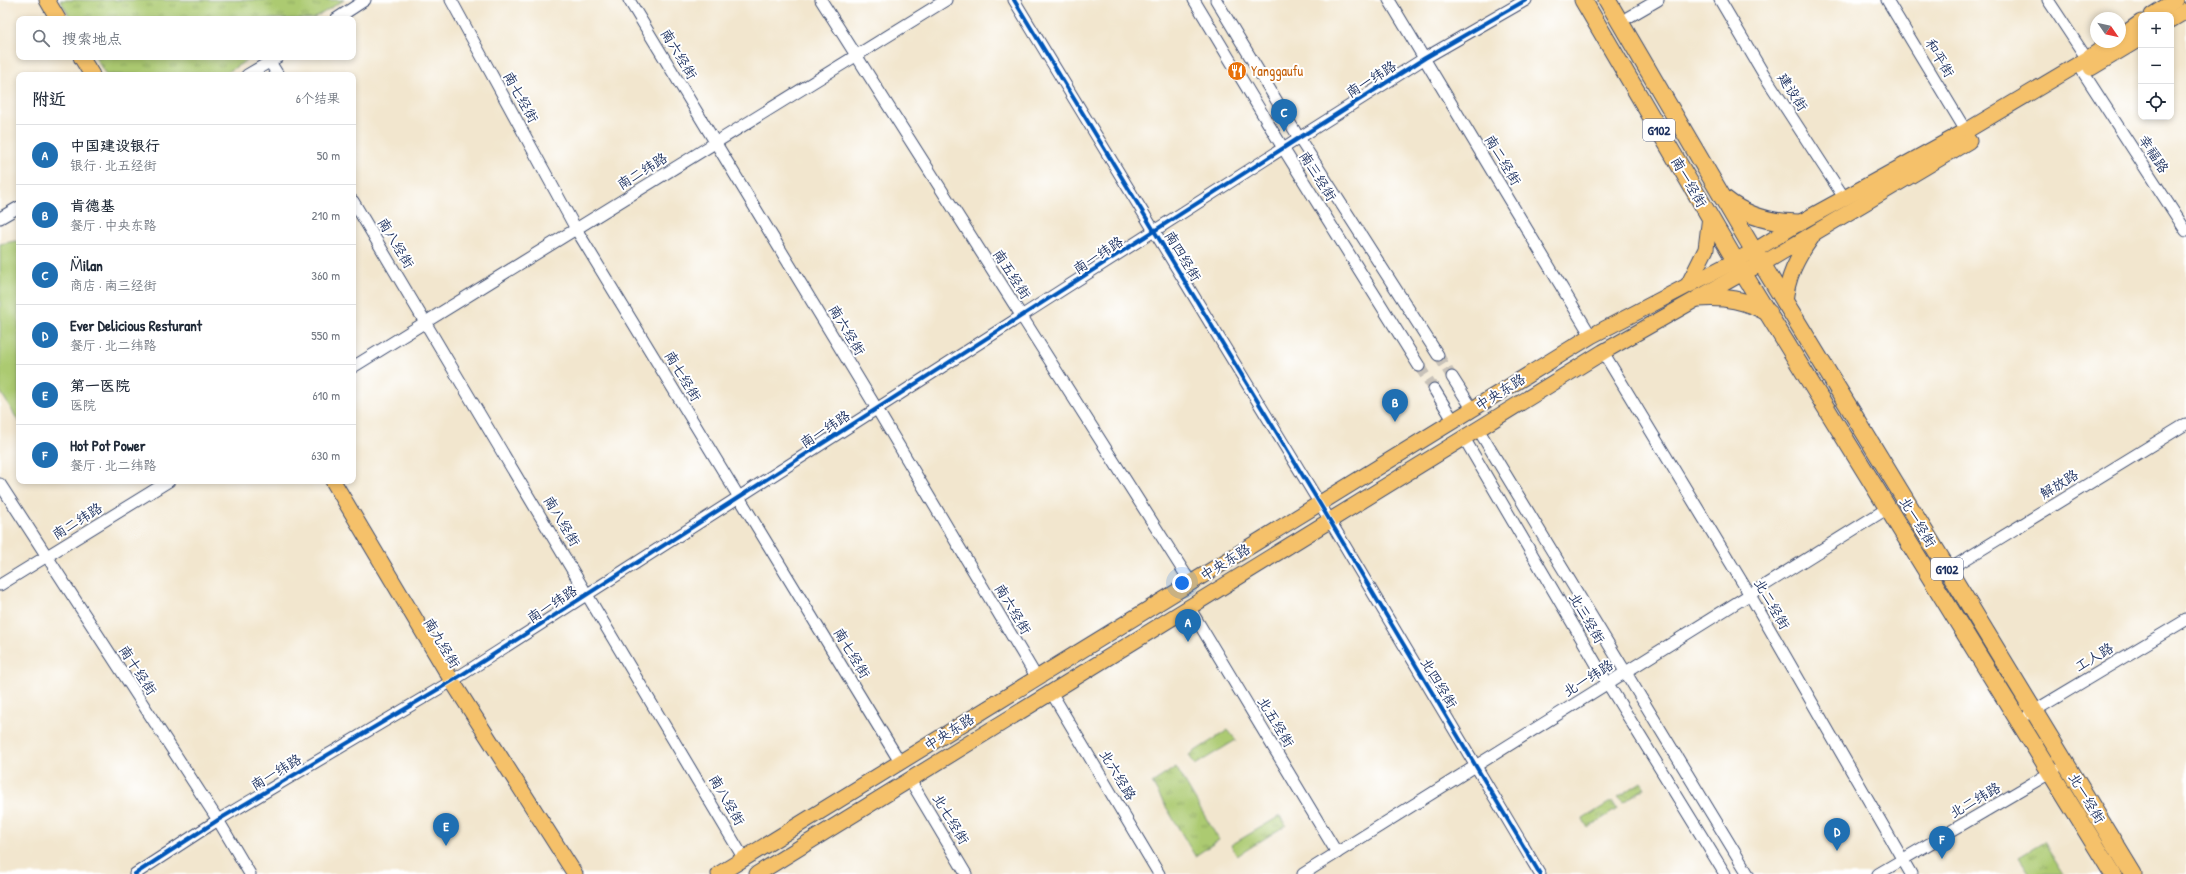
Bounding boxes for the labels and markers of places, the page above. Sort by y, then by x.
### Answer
restaurant icon: Yanggaufu [1226,60,1248,82]
place label: Yanggaufu [1251,61,1304,81]
pin: C [1271,99,1297,132]
pin: B [1382,389,1408,422]
pin: A [1175,609,1201,642]
pin: E [433,813,459,846]
pin: D [1824,818,1850,851]
pin: F [1929,826,1955,859]

